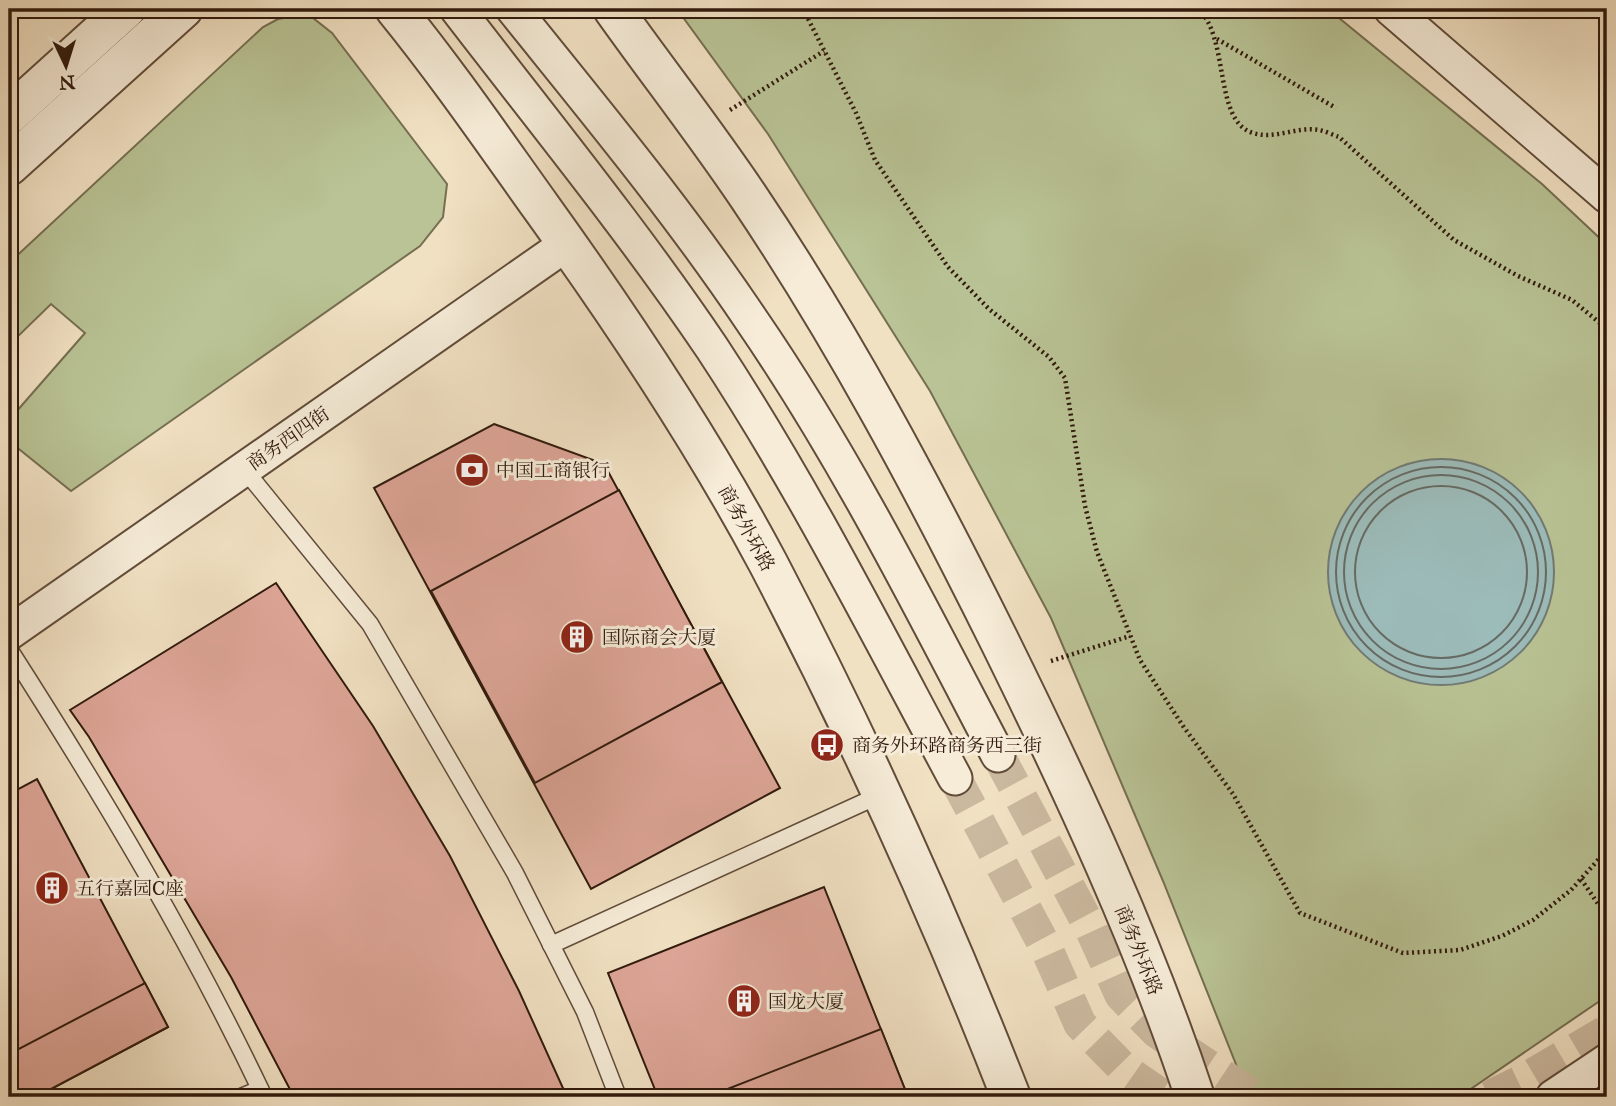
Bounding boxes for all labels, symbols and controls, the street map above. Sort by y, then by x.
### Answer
north arrow [32,32,102,102]
text: N [58,70,76,94]
street label: 商务西四街 [243,402,334,475]
bank icon: 中国工商银行 [453,451,491,489]
place label: 中国工商银行 [496,459,610,482]
street label: 商务外环路 [713,481,780,575]
building icon: 国际商会大厦 [558,618,596,656]
place label: 国际商会大厦 [602,626,716,649]
bus stop icon: 商务外环路商务西三街 [808,726,846,764]
place label: 商务外环路商务西三街 [852,734,1042,757]
building icon: 五行嘉园C座 [33,869,71,907]
place label: 五行嘉园C座 [76,877,184,900]
street label: 商务外环路 [1110,902,1167,999]
building icon: 国龙大厦 [725,982,763,1020]
place label: 国龙大厦 [768,990,844,1013]

